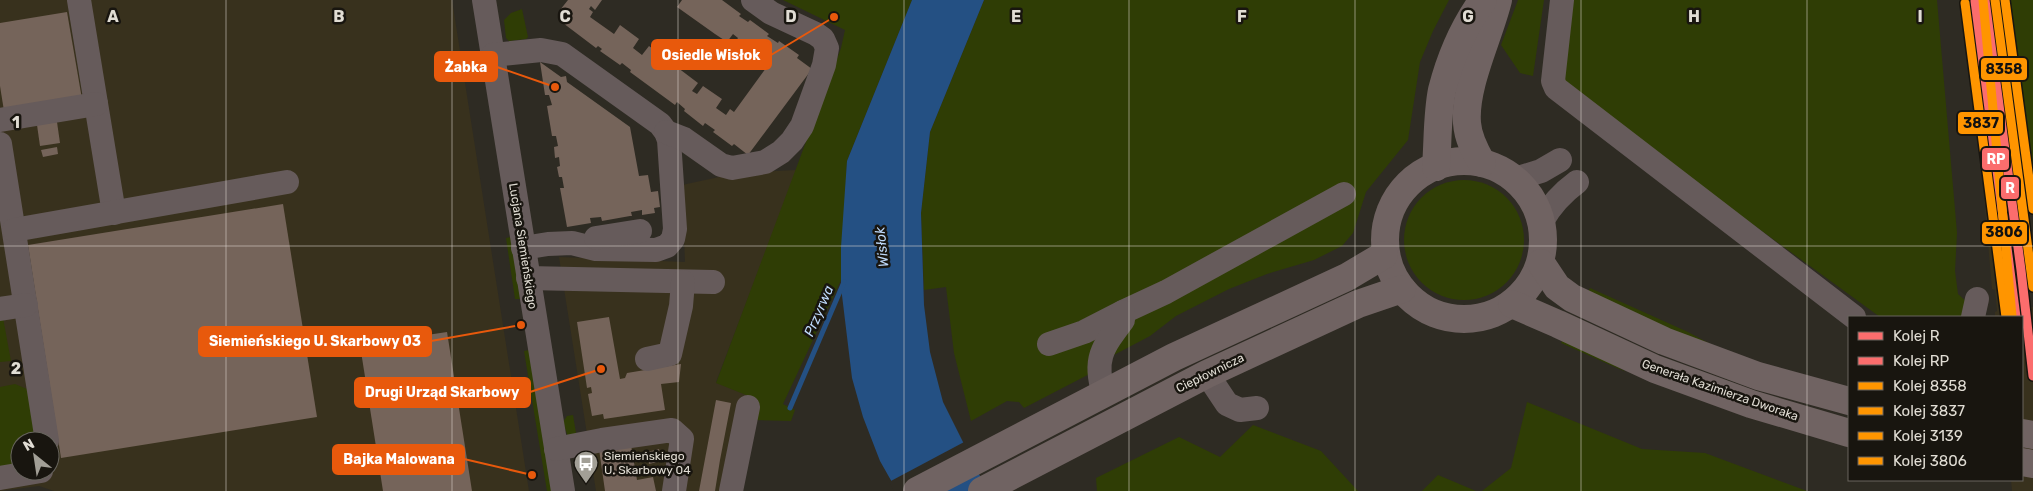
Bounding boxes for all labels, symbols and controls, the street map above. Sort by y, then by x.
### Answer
text: A [107,7,119,26]
text: B [333,7,345,26]
text: C [559,7,571,26]
text: D [785,7,797,26]
text: E [1011,7,1021,26]
text: F [1237,7,1247,26]
text: G [1462,7,1474,26]
text: H [1688,7,1700,26]
text: I [1917,7,1923,26]
callout: Osiedle Wisłok [652,40,771,69]
text: Osiedle Wisłok [662,47,761,64]
callout: Żabka [435,52,497,81]
line badge: 8358 [1980,57,2028,81]
text: Żabka [445,58,487,76]
text: 8358 [1985,61,2023,78]
line badge: 3837 [1957,111,2004,135]
text: 1 [12,113,20,132]
text: 3837 [1963,115,1999,132]
line badge: RP [1981,147,2010,171]
text: RP [1986,151,2006,168]
line badge: R [2000,176,2020,200]
text: R [2005,180,2015,197]
street label: Lucjana Siemieńskiego [506,182,540,310]
line badge: 3806 [1981,221,2028,245]
text: 3806 [1985,224,2023,241]
water label: Wisłok [871,225,893,268]
water label: Przyrwa [801,283,837,339]
legend [1848,316,2023,481]
callout: Siemieńskiego U. Skarbowy 03 [199,327,431,356]
text: Kolej R [1893,327,1940,345]
text: Siemieńskiego U. Skarbowy 03 [209,333,421,350]
street label: Ciepłownicza [1174,350,1246,396]
text: Kolej RP [1893,352,1950,370]
street label: Generała Kazimierza Dworaka [1640,357,1800,423]
text: 2 [11,359,21,378]
text: Kolej 8358 [1893,377,1967,395]
callout: Drugi Urząd Skarbowy [355,378,530,407]
text: Drugi Urząd Skarbowy [365,384,520,401]
text: Kolej 3837 [1893,402,1965,420]
text: Kolej 3139 [1893,427,1963,445]
north arrow [10,431,60,481]
text: N [20,435,37,455]
callout: Bajka Malowana [333,445,464,474]
place label: Siemieńskiego U. Skarbowy 04 [604,449,691,477]
bus stop icon: Siemieńskiego U. Skarbowy 04 [573,450,599,484]
text: Bajka Malowana [343,451,455,468]
text: Kolej 3806 [1893,452,1967,470]

